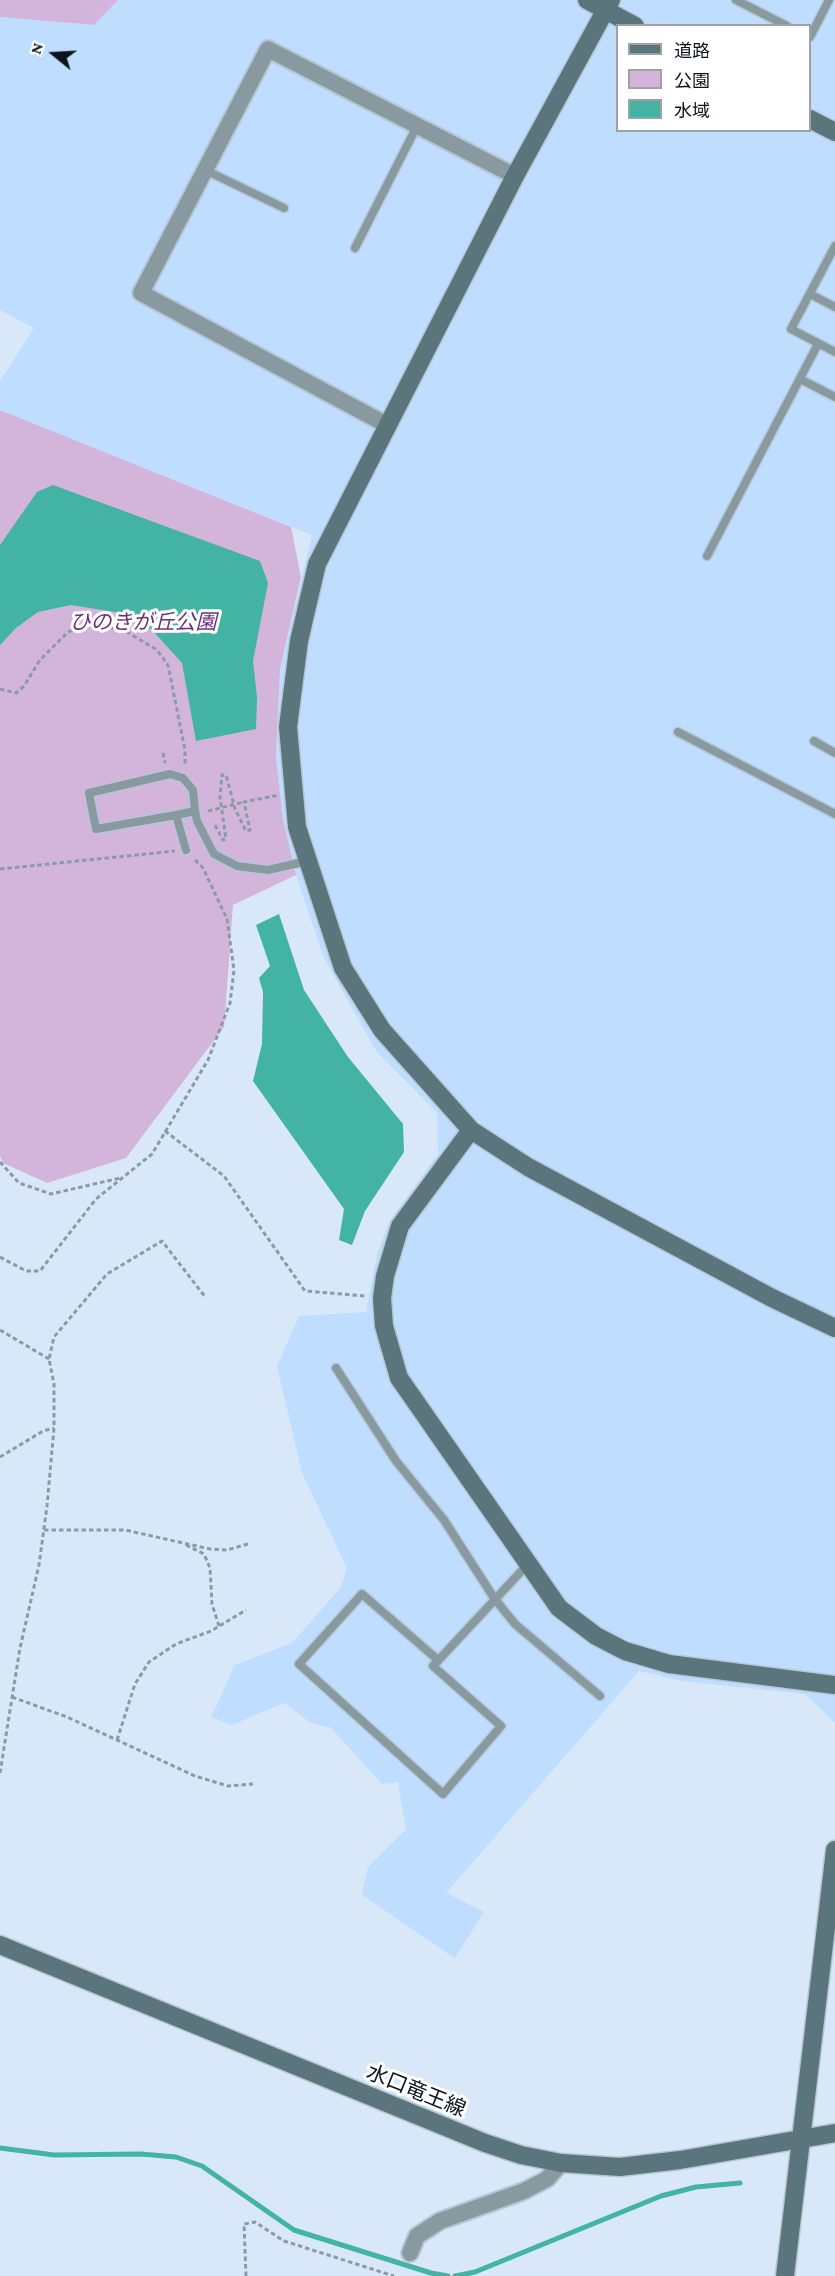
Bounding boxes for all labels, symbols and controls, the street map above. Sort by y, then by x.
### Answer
north arrow [24,24,84,84]
legend [616,24,811,132]
text: N [27,40,46,56]
text: 道路 [674,41,710,61]
text: 公園 [674,71,710,91]
text: 水域 [674,101,710,121]
park label: ひのきが丘公園 [70,610,216,636]
street label: 水口竜王線 [363,2060,469,2122]

